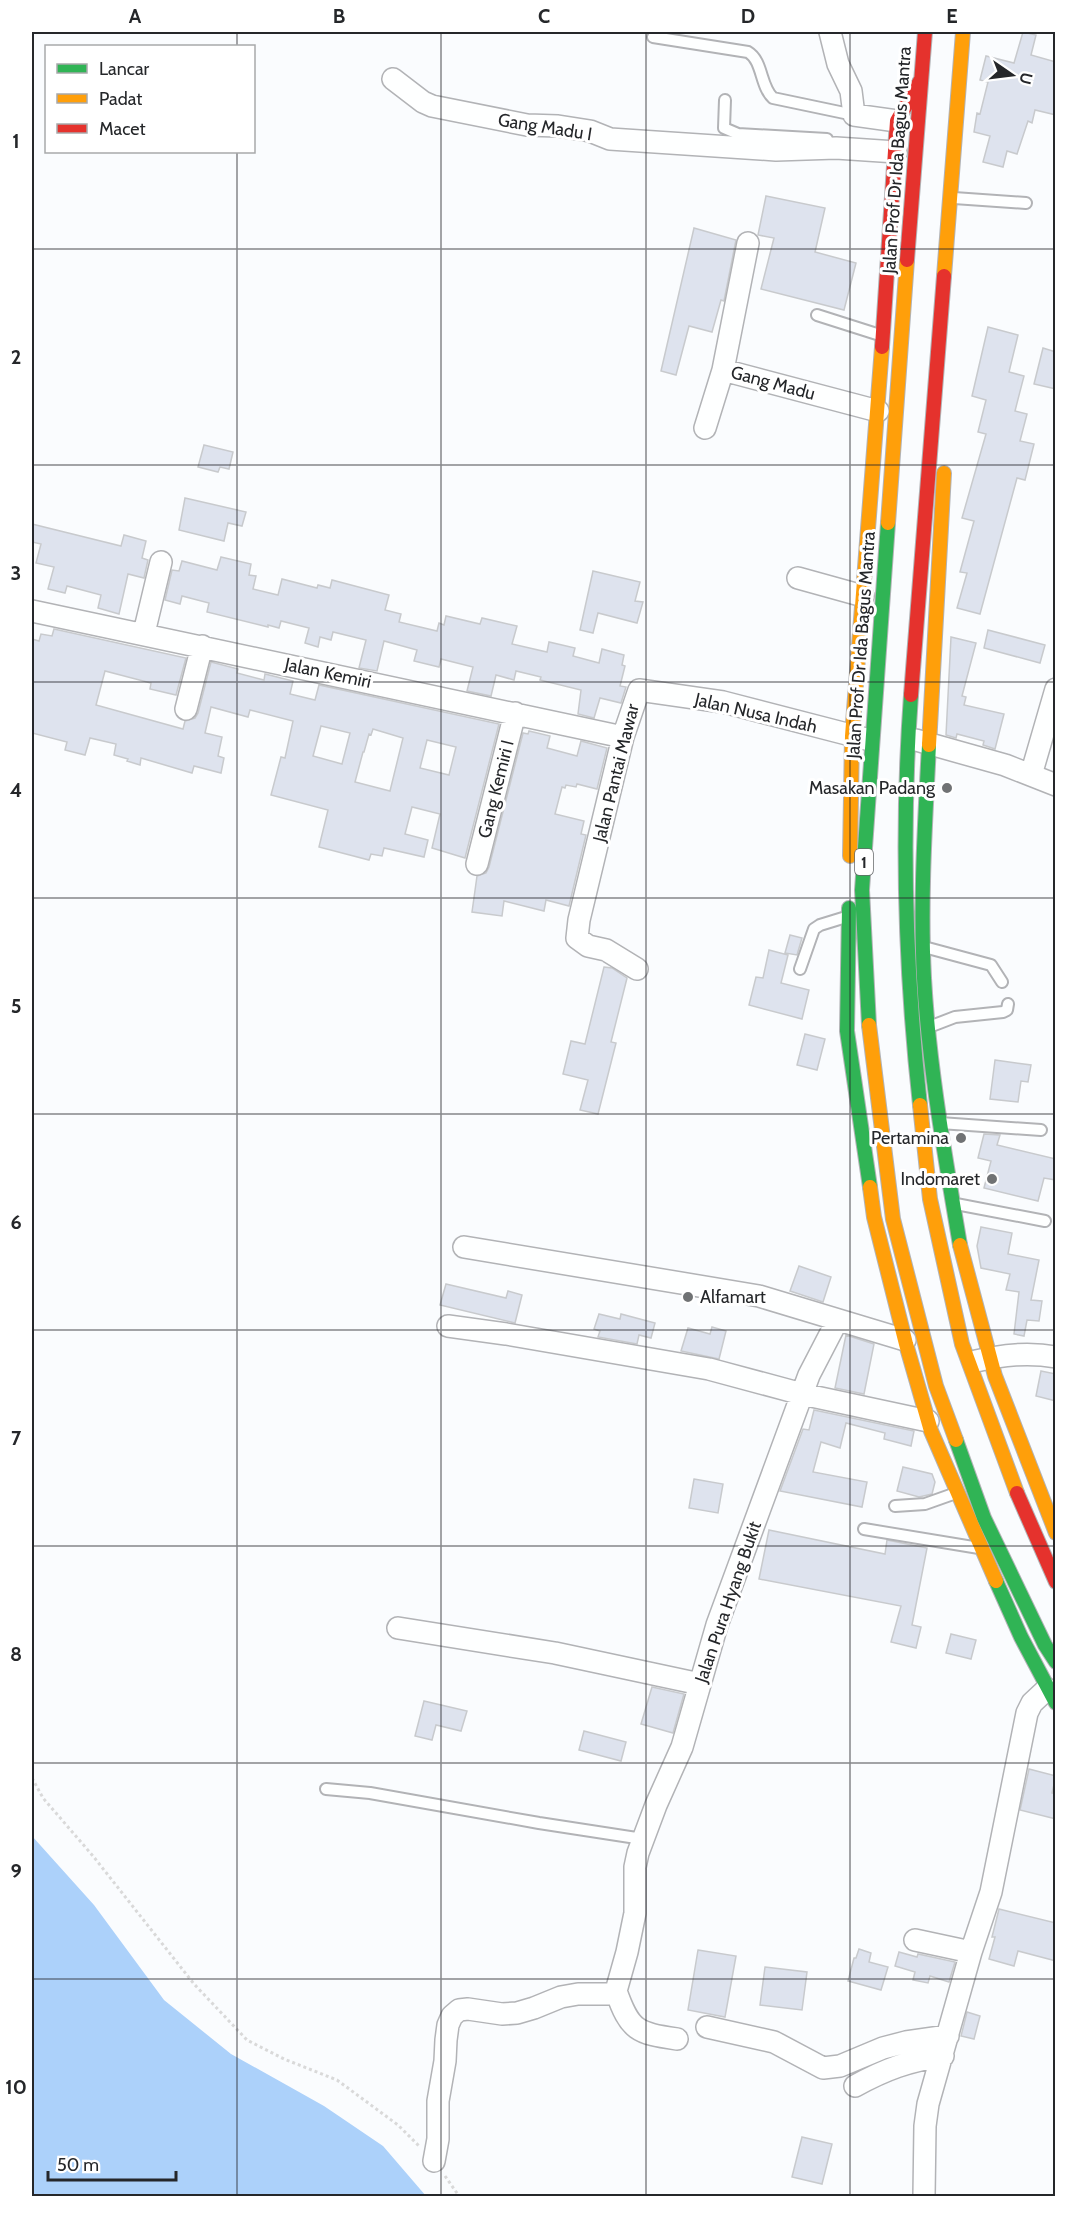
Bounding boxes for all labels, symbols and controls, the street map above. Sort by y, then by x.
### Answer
text: A [129,4,142,28]
text: B [333,4,345,28]
text: C [538,4,550,28]
text: D [741,4,755,28]
text: E [946,4,958,28]
legend [45,45,255,153]
street label: Jalan Prof Dr Ida Bagus Mantra [878,45,916,275]
north arrow [982,45,1042,105]
text: Lancar [99,58,150,80]
text: U [1015,71,1037,86]
text: Padat [99,88,142,110]
street label: Gang Madu I [496,109,594,145]
text: Macet [99,118,145,140]
text: 1 [12,129,20,153]
text: 2 [11,345,21,369]
street label: Gang Madu [728,361,818,405]
street label: Jalan Prof Dr Ida Bagus Mantra [842,530,880,760]
text: 3 [11,561,21,585]
street label: Jalan Kemiri [282,653,373,693]
street label: Jalan Nusa Indah [692,688,819,738]
street label: Jalan Pantai Mawar [588,701,644,845]
street label: Gang Kemiri I [473,738,519,840]
place label: Masakan Padang [809,777,936,799]
text: 4 [10,778,22,802]
marker: Masakan Padang [940,781,954,795]
road number: 1 [855,849,873,875]
text: 5 [11,994,21,1018]
place label: Pertamina [871,1127,949,1149]
marker: Pertamina [954,1131,968,1145]
place label: Indomaret [900,1168,980,1190]
marker: Indomaret [985,1172,999,1186]
text: 6 [10,1210,22,1234]
place label: Alfamart [700,1286,766,1308]
marker: Alfamart [681,1290,695,1304]
text: 7 [11,1426,22,1450]
street label: Jalan Pura Hyang Bukit [690,1518,766,1687]
text: 8 [10,1642,22,1666]
text: 9 [10,1859,22,1883]
text: 10 [5,2075,27,2099]
scale bar [48,2144,176,2182]
text: 50 m [57,2154,99,2176]

